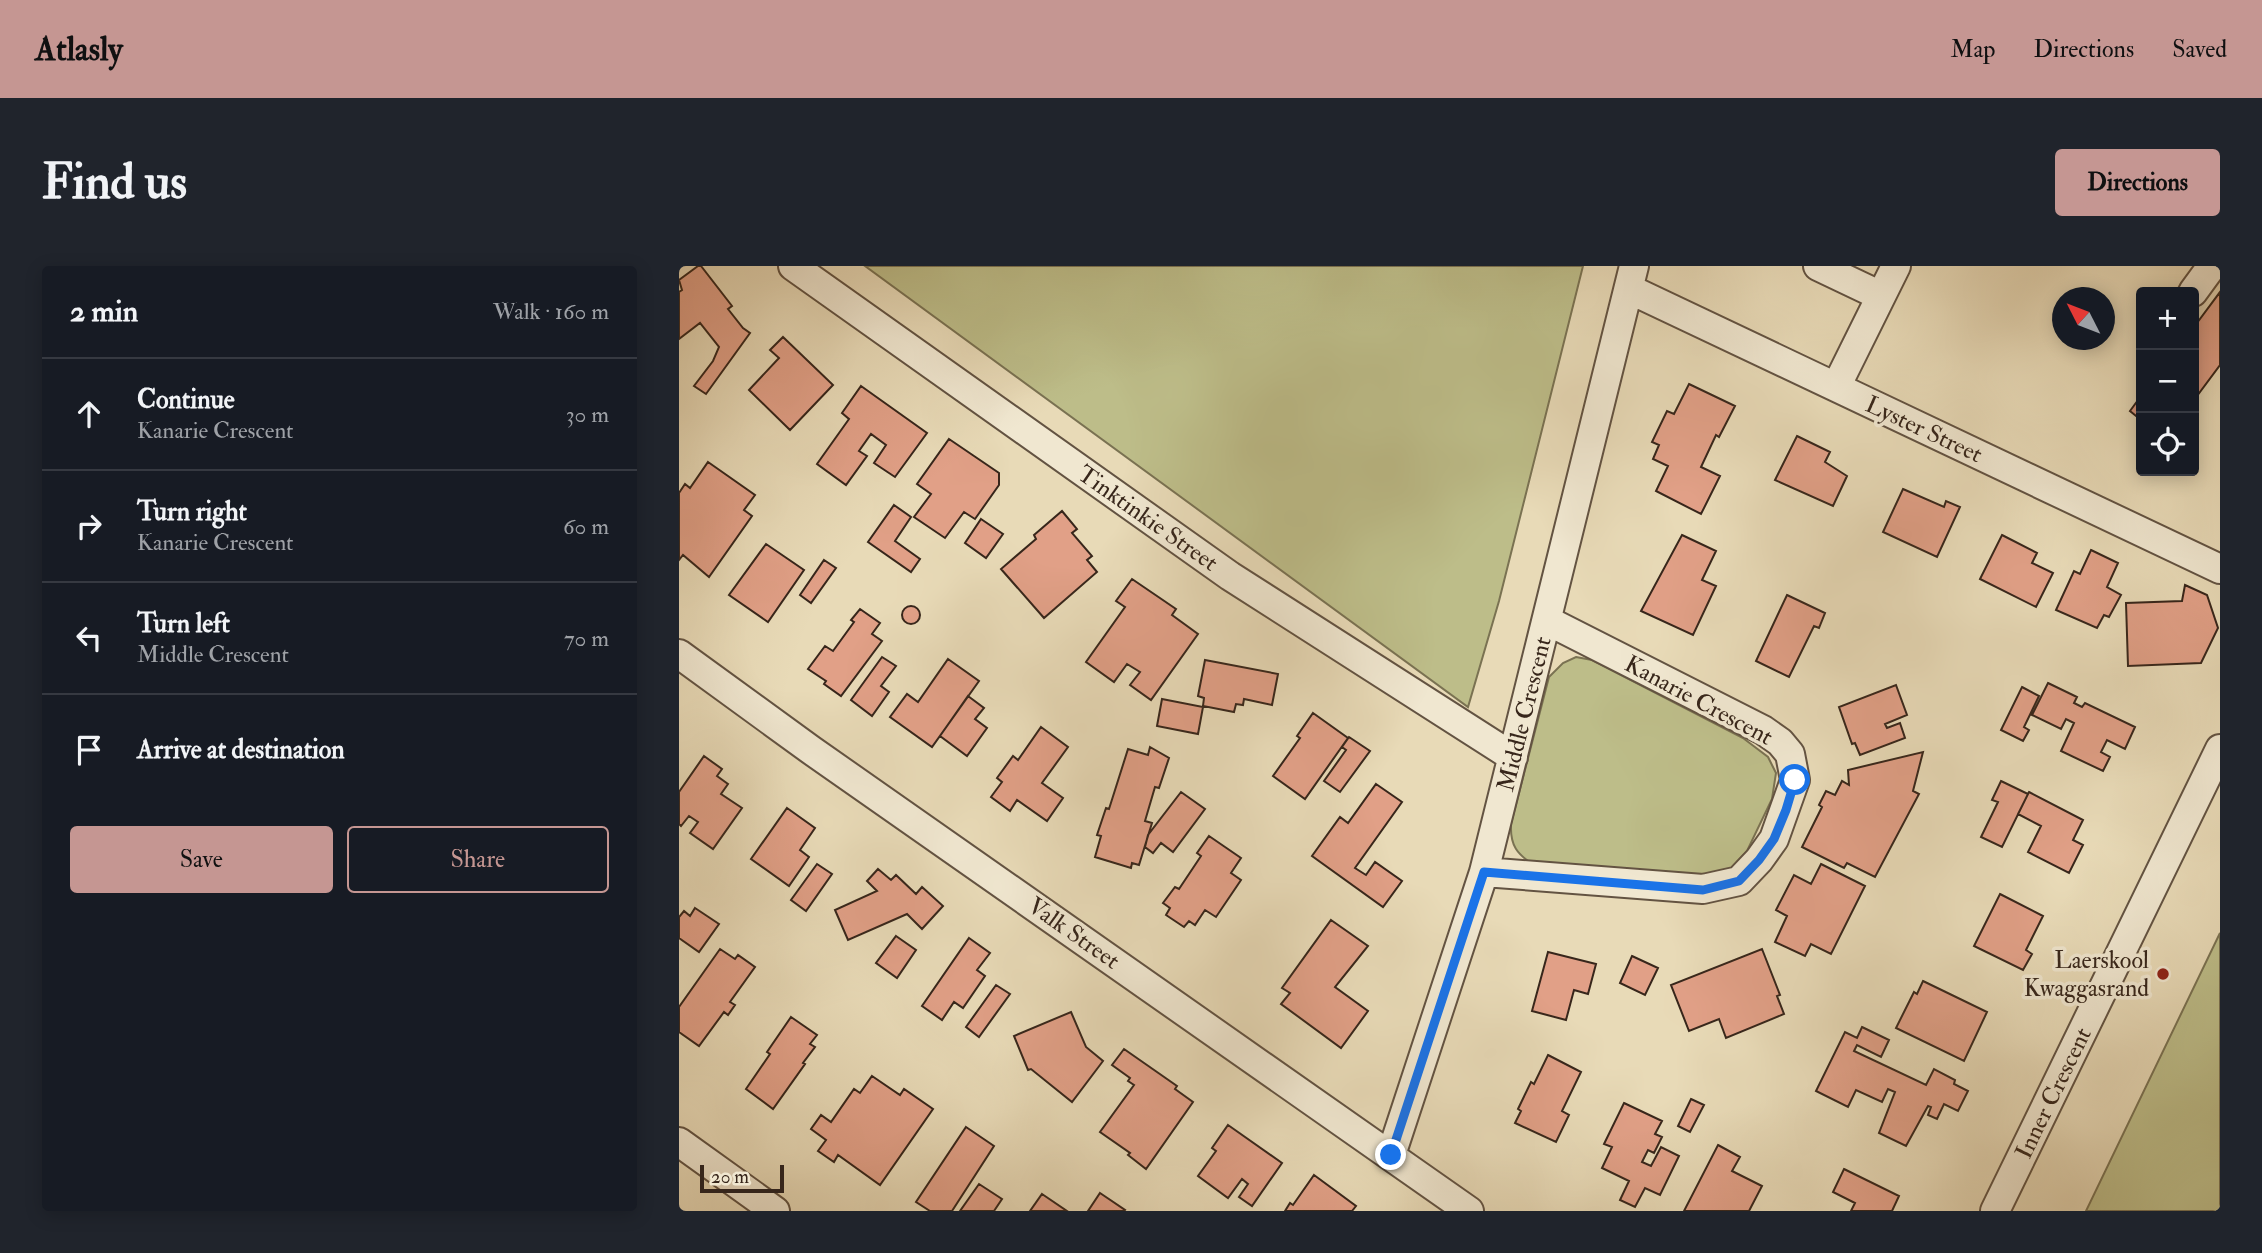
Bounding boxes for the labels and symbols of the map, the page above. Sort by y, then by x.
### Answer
north arrow [2052,287,2115,350]
street label: Lyster Street [1860,389,1988,470]
street label: Tinktinkie Street [1071,458,1224,578]
street label: Middle Crescent [1490,633,1559,795]
street label: Kanarie Crescent [1619,648,1778,753]
route start [1779,764,1810,795]
street label: Valk Street [1022,890,1126,976]
place label: Laerskool Kwaggasrand [2024,945,2149,1004]
marker: Laerskool Kwaggasrand [2155,966,2171,982]
street label: Inner Crescent [2008,1022,2099,1164]
route end [1375,1139,1406,1170]
scale bar [700,1162,784,1194]

